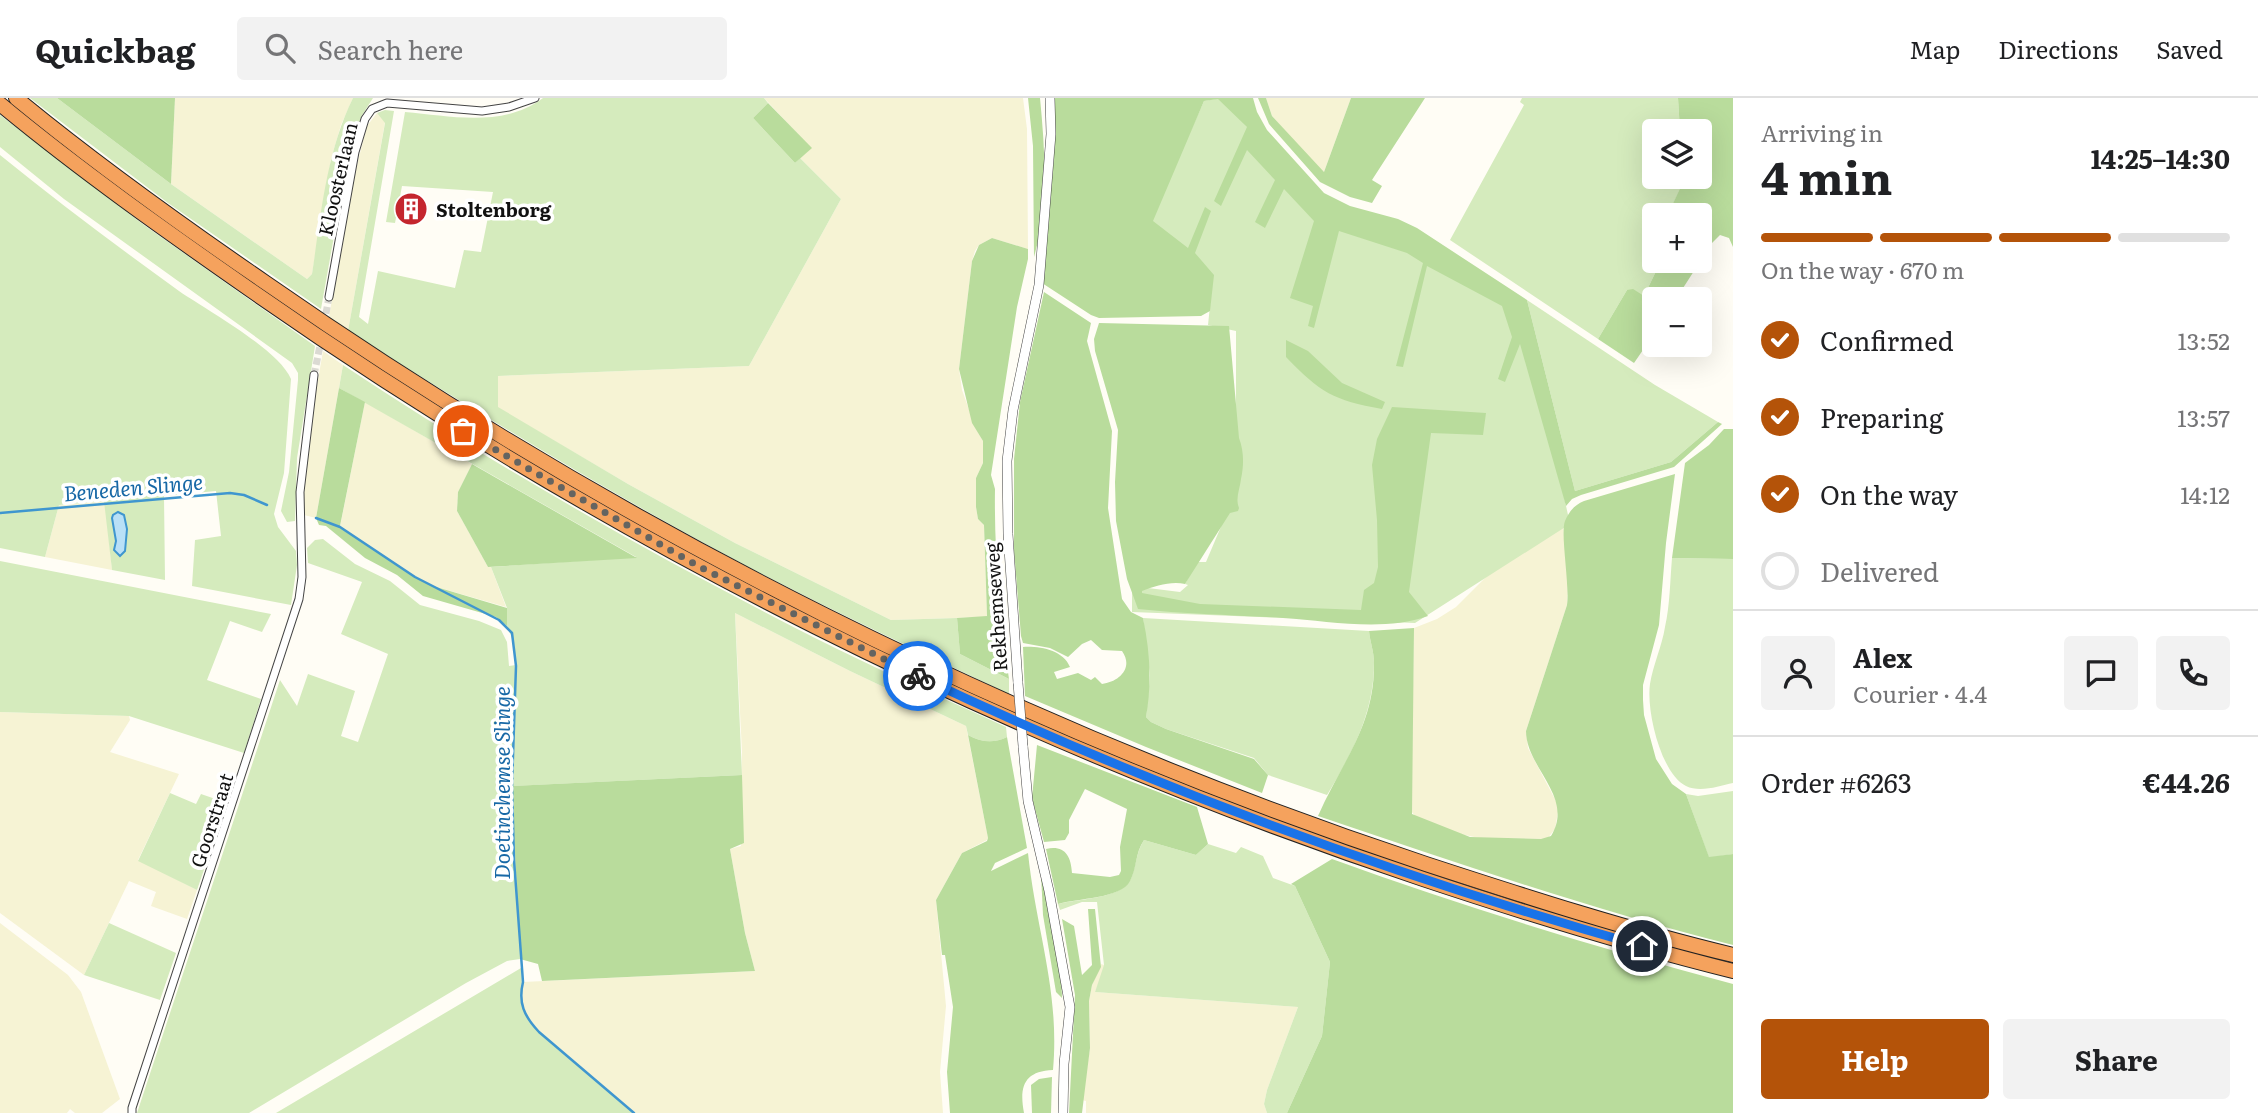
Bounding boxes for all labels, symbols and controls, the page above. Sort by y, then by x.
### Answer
search box [237,17,727,80]
text: Quickbag [35,24,195,73]
icon: search [261,29,299,67]
text: Search here [317,29,463,68]
text: Map [1909,31,1960,66]
text: Directions [1998,31,2118,66]
text: Saved [2156,31,2223,66]
text: Arriving in [1761,115,1883,149]
street label: Kloosterlaan [310,119,364,239]
map controls [1642,119,1712,357]
button: layers [1642,119,1712,189]
text: 14:25–14:30 [2091,138,2230,177]
text: 4 min [1761,141,1893,209]
building icon: Stoltenborg [392,190,430,228]
place label: Stoltenborg [436,195,552,223]
button: + [1642,203,1712,273]
text: On the way · 670 m [1761,252,1964,286]
button: − [1642,287,1712,357]
text: Confirmed [1820,320,1954,359]
icon: check [1761,321,1799,359]
text: 13:52 [2177,323,2230,357]
text: Preparing [1820,397,1943,436]
icon: check [1761,398,1799,436]
text: 13:57 [2177,400,2230,434]
pin [433,401,493,461]
icon: bag [444,412,482,450]
water label: Beneden Slinge [62,464,204,508]
text: On the way [1820,474,1958,513]
icon: check [1761,475,1799,513]
text: 14:12 [2180,477,2230,511]
street label: Rekhemseweg [976,541,1013,673]
text: Delivered [1820,551,1939,590]
button: person [1761,636,1835,710]
button: chat [2064,636,2138,710]
button: phone [2156,636,2230,710]
text: Alex [1853,637,1912,676]
courier [883,641,953,711]
icon: bike [899,657,937,695]
text: Courier · 4.4 [1853,676,1987,710]
water label: Doetinchemse Slinge [485,686,516,880]
text: Order #6263 [1761,762,1912,801]
text: €44.26 [2143,762,2230,801]
street label: Goorstraat [183,769,239,871]
pin [1612,916,1672,976]
icon: home [1623,927,1661,965]
button: Help [1761,1019,1989,1099]
button: Share [2003,1019,2230,1099]

